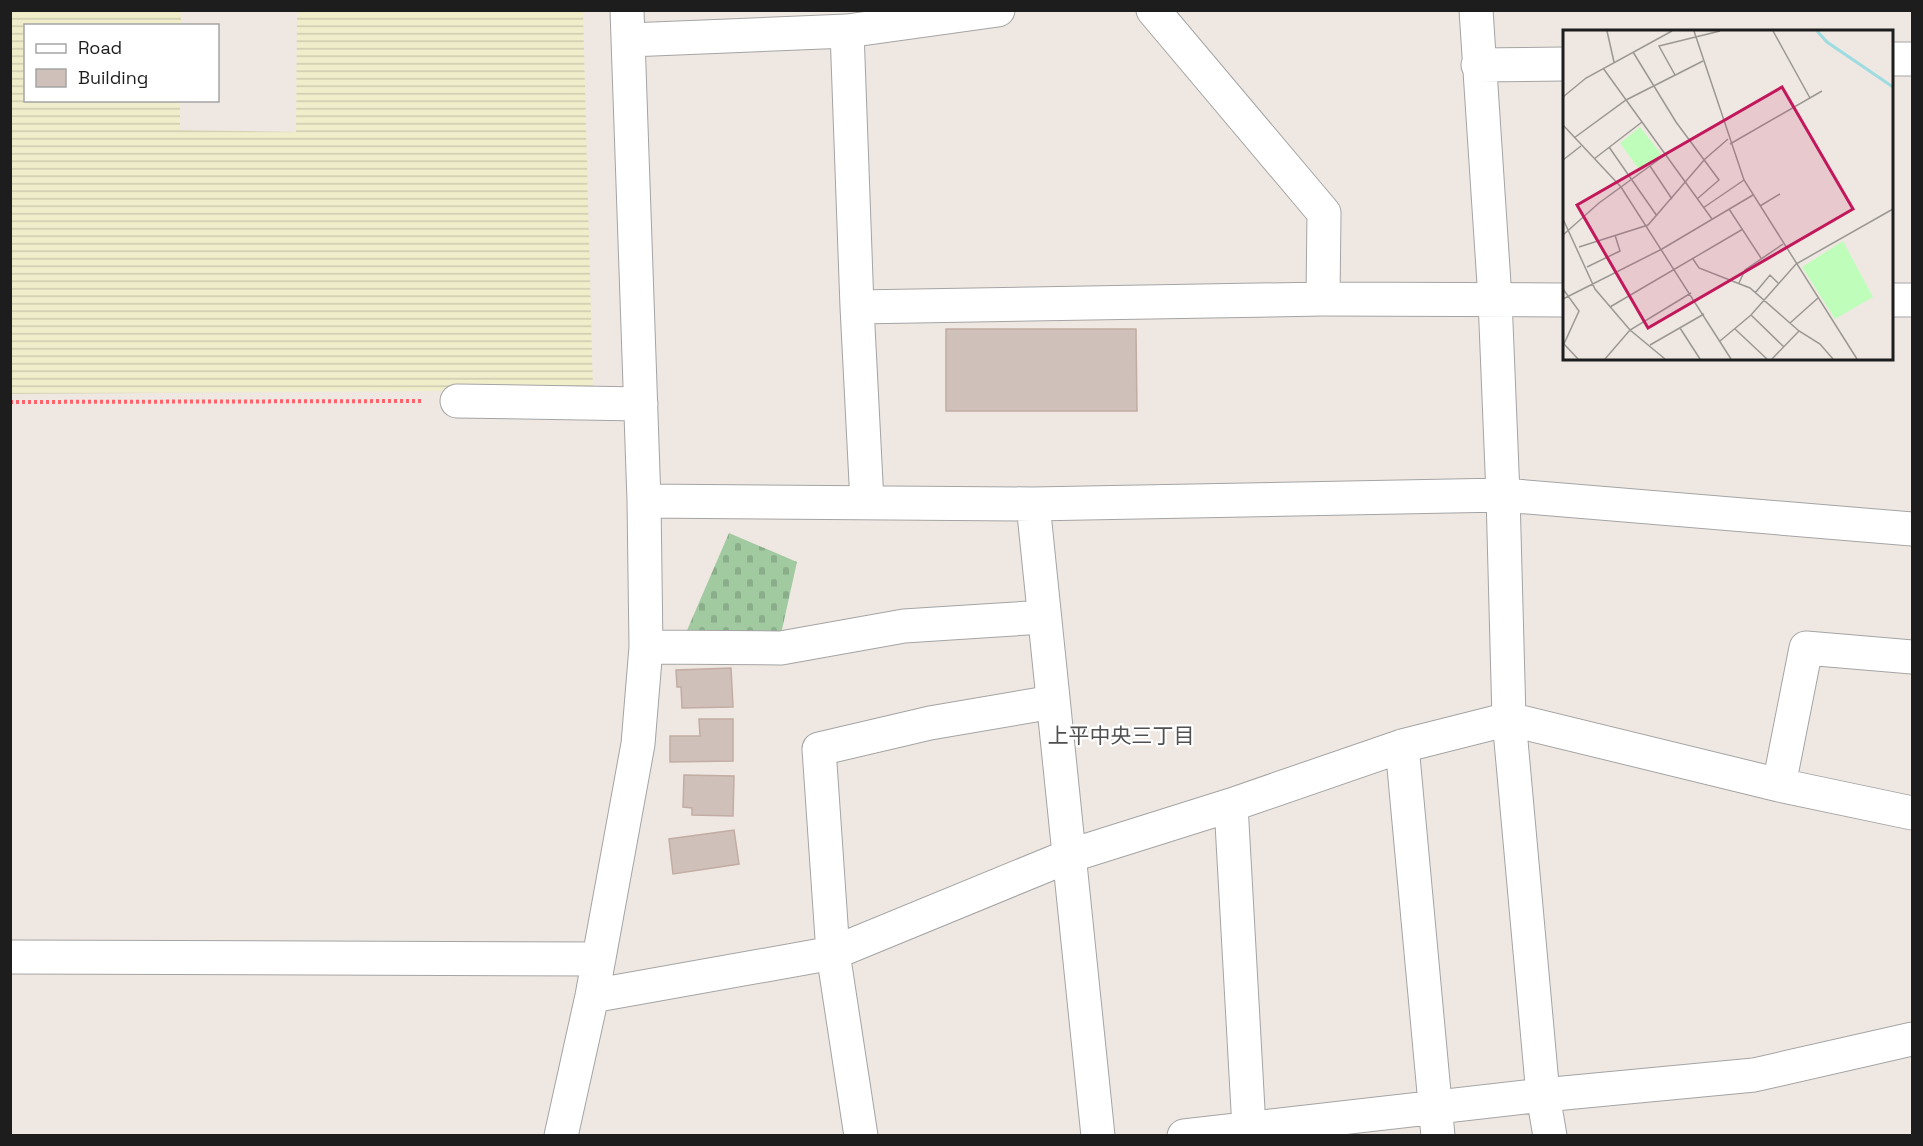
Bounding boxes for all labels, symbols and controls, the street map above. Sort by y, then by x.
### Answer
legend [24,24,219,102]
inset map [1563,30,1893,360]
text: Road [78,36,122,59]
text: Building [78,66,148,89]
district label: 上平中央三丁目 [1048,722,1195,749]

